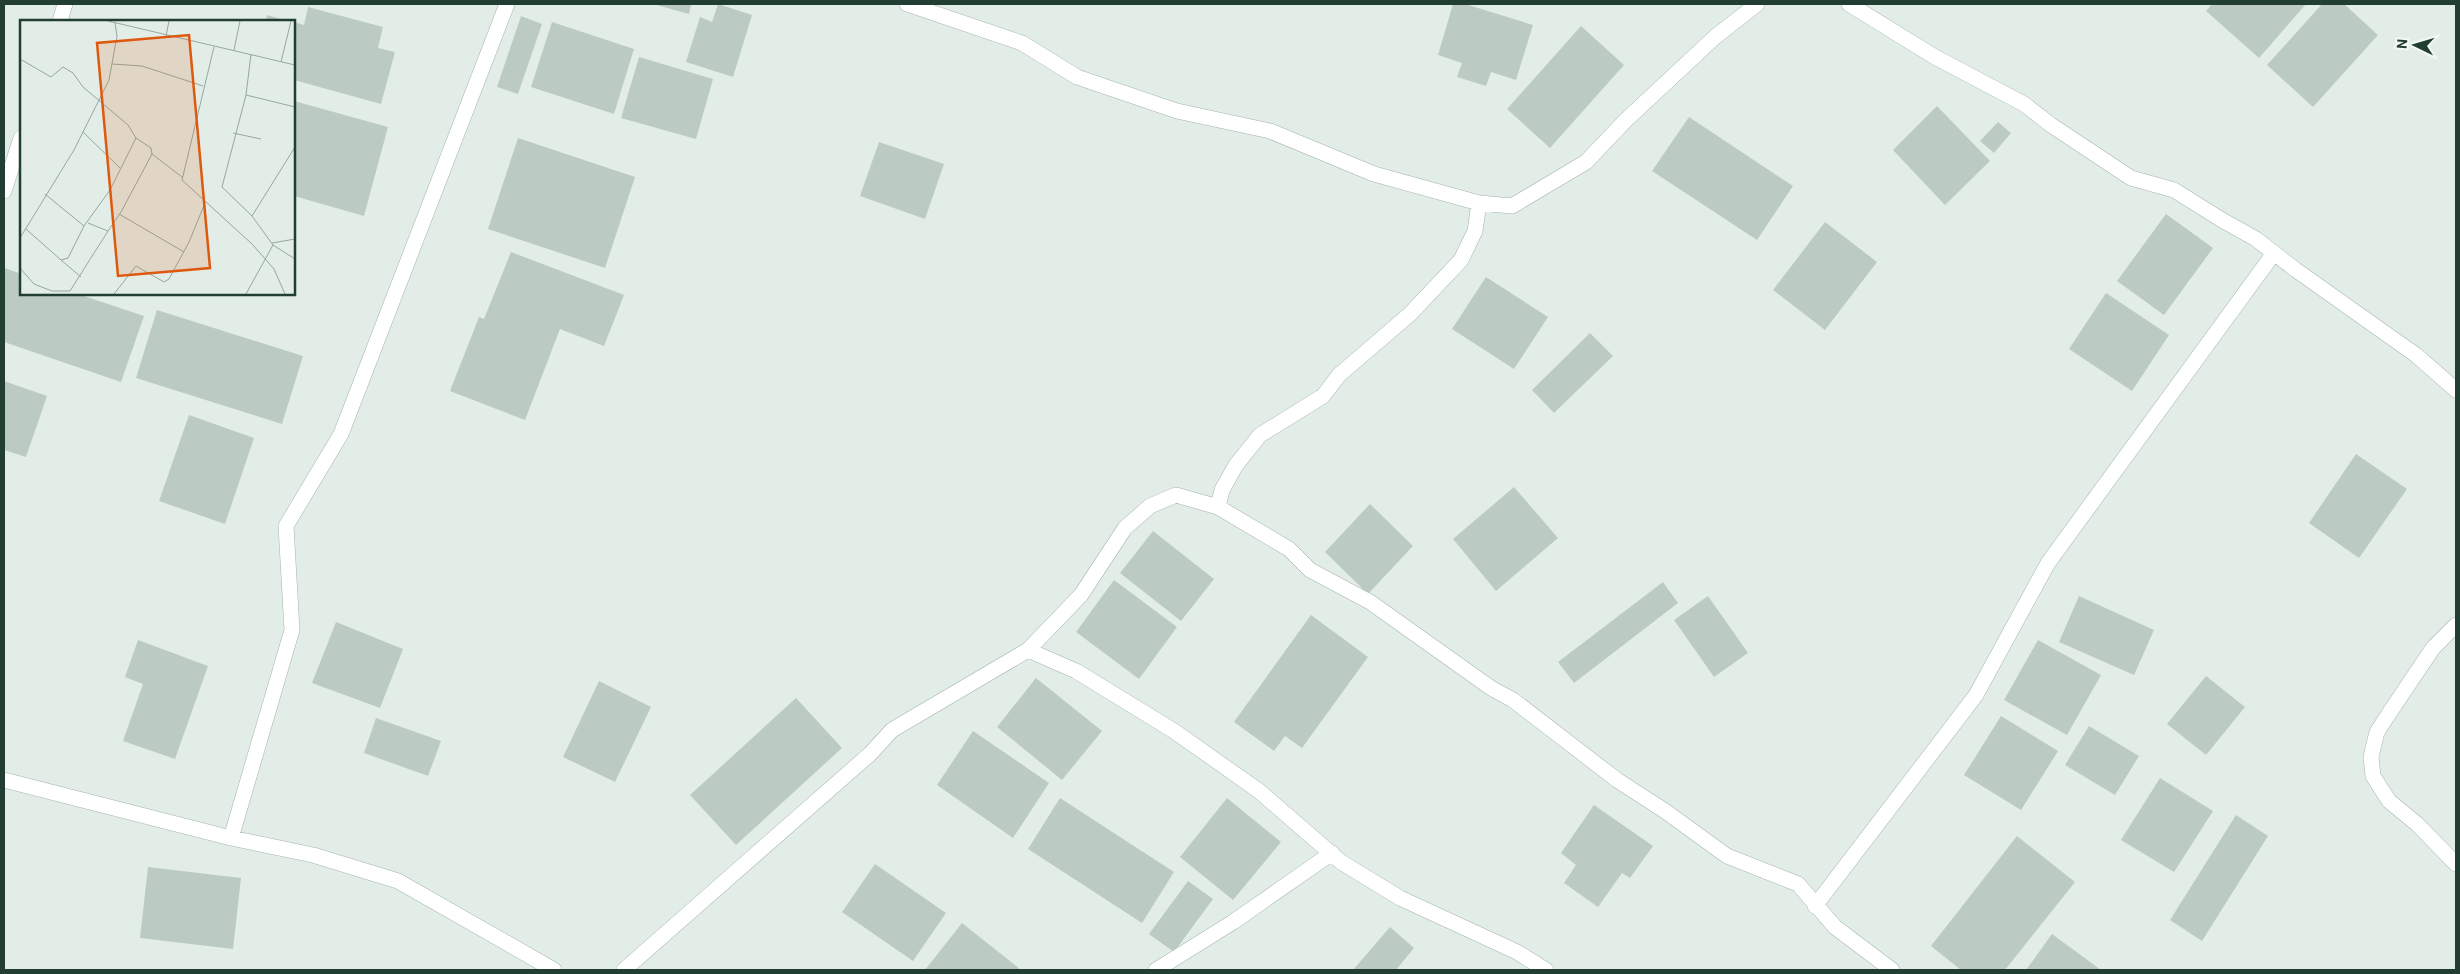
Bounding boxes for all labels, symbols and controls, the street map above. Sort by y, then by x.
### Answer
inset map [20,20,295,295]
north arrow [2390,20,2440,70]
text: N [2394,38,2410,49]

